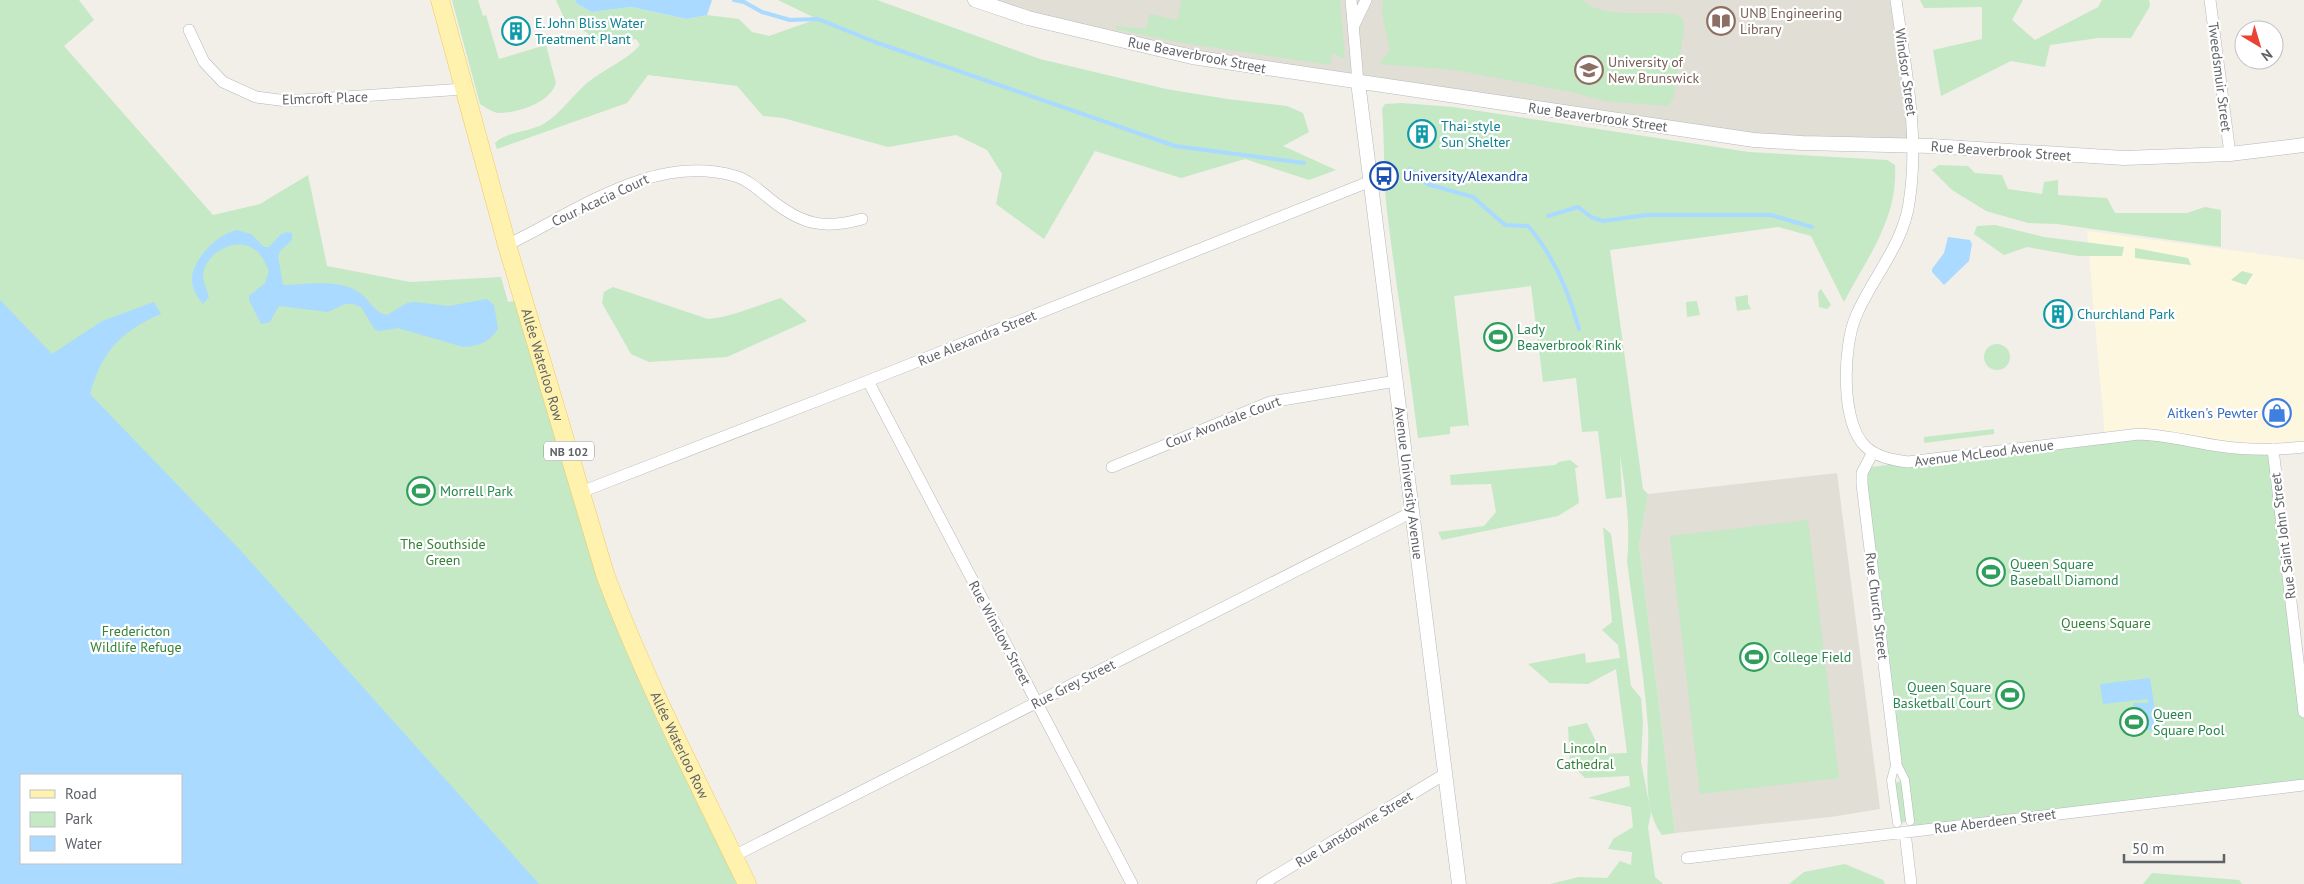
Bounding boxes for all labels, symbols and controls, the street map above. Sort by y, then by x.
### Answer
place label: UNB Engineering Library [1740,4,1842,38]
library icon: UNB Engineering Library [1706,6,1736,36]
place label: E. John Bliss Water Treatment Plant [535,14,645,48]
building icon: E. John Bliss Water Treatment Plant [501,16,531,46]
north arrow [2234,20,2284,70]
street label: Tweedsmuir Street [2204,21,2236,133]
street label: Windsor Street [1891,27,1921,117]
street label: Rue Beaverbrook Street [1126,33,1268,77]
text: N [2258,45,2276,65]
place label: University of New Brunswick [1608,53,1699,87]
school or university icon: University of New Brunswick [1574,55,1604,85]
street label: Elmcroft Place [282,88,368,108]
street label: Rue Beaverbrook Street [1527,98,1669,136]
place label: Thai-style Sun Shelter [1441,117,1510,151]
building icon: Thai-style Sun Shelter [1407,119,1437,149]
street label: Rue Beaverbrook Street [1930,137,2072,165]
bus stop icon: University/Alexandra [1369,161,1399,191]
place label: University/Alexandra [1403,167,1528,185]
street label: Cour Acacia Court [549,170,652,230]
building icon: Churchland Park [2043,299,2073,329]
place label: Churchland Park [2077,305,2175,323]
street label: Allée Waterloo Row [517,306,568,424]
street label: Rue Alexandra Street [915,306,1039,370]
place label: Lady Beaverbrook Rink [1517,320,1622,354]
sports icon: Lady Beaverbrook Rink [1483,322,1513,352]
street label: Cour Avondale Court [1163,392,1283,452]
shop icon: Aitken's Pewter [2262,398,2292,428]
place label: Aitken's Pewter [2167,404,2258,422]
street label: Avenue University Avenue [1391,406,1427,560]
street label: Avenue McLeod Avenue [1913,436,2055,470]
road number: NB 102 [544,442,594,461]
street label: Rue Saint John Street [2266,472,2300,600]
sports icon: Morrell Park [406,476,436,506]
place label: Morrell Park [440,482,513,500]
park label: The Southside Green [400,535,486,569]
street label: Rue Church Street [1861,551,1893,661]
place label: Queen Square Baseball Diamond [2010,555,2118,589]
sports icon: Queen Square Baseball Diamond [1976,557,2006,587]
street label: Rue Winslow Street [965,578,1035,689]
park label: Queens Square [2061,614,2151,632]
park label: Fredericton Wildlife Refuge [90,622,182,656]
sports icon: College Field [1739,642,1769,672]
place label: College Field [1773,648,1851,666]
street label: Rue Grey Street [1028,655,1118,713]
place label: Queen Square Basketball Court [1893,678,1991,712]
sports icon: Queen Square Basketball Court [1995,680,2025,710]
street label: Allée Waterloo Row [646,689,713,802]
place label: Queen Square Pool [2153,705,2224,739]
sports icon: Queen Square Pool [2119,707,2149,737]
park label: Lincoln Cathedral [1556,739,1614,773]
legend [20,774,182,864]
text: Road [65,784,97,803]
street label: Rue Lansdowne Street [1292,787,1416,871]
street label: Rue Aberdeen Street [1933,805,2057,837]
text: Park [65,809,93,828]
scale bar [2124,832,2224,864]
text: Water [65,834,102,853]
text: 50 m [2132,839,2165,858]

